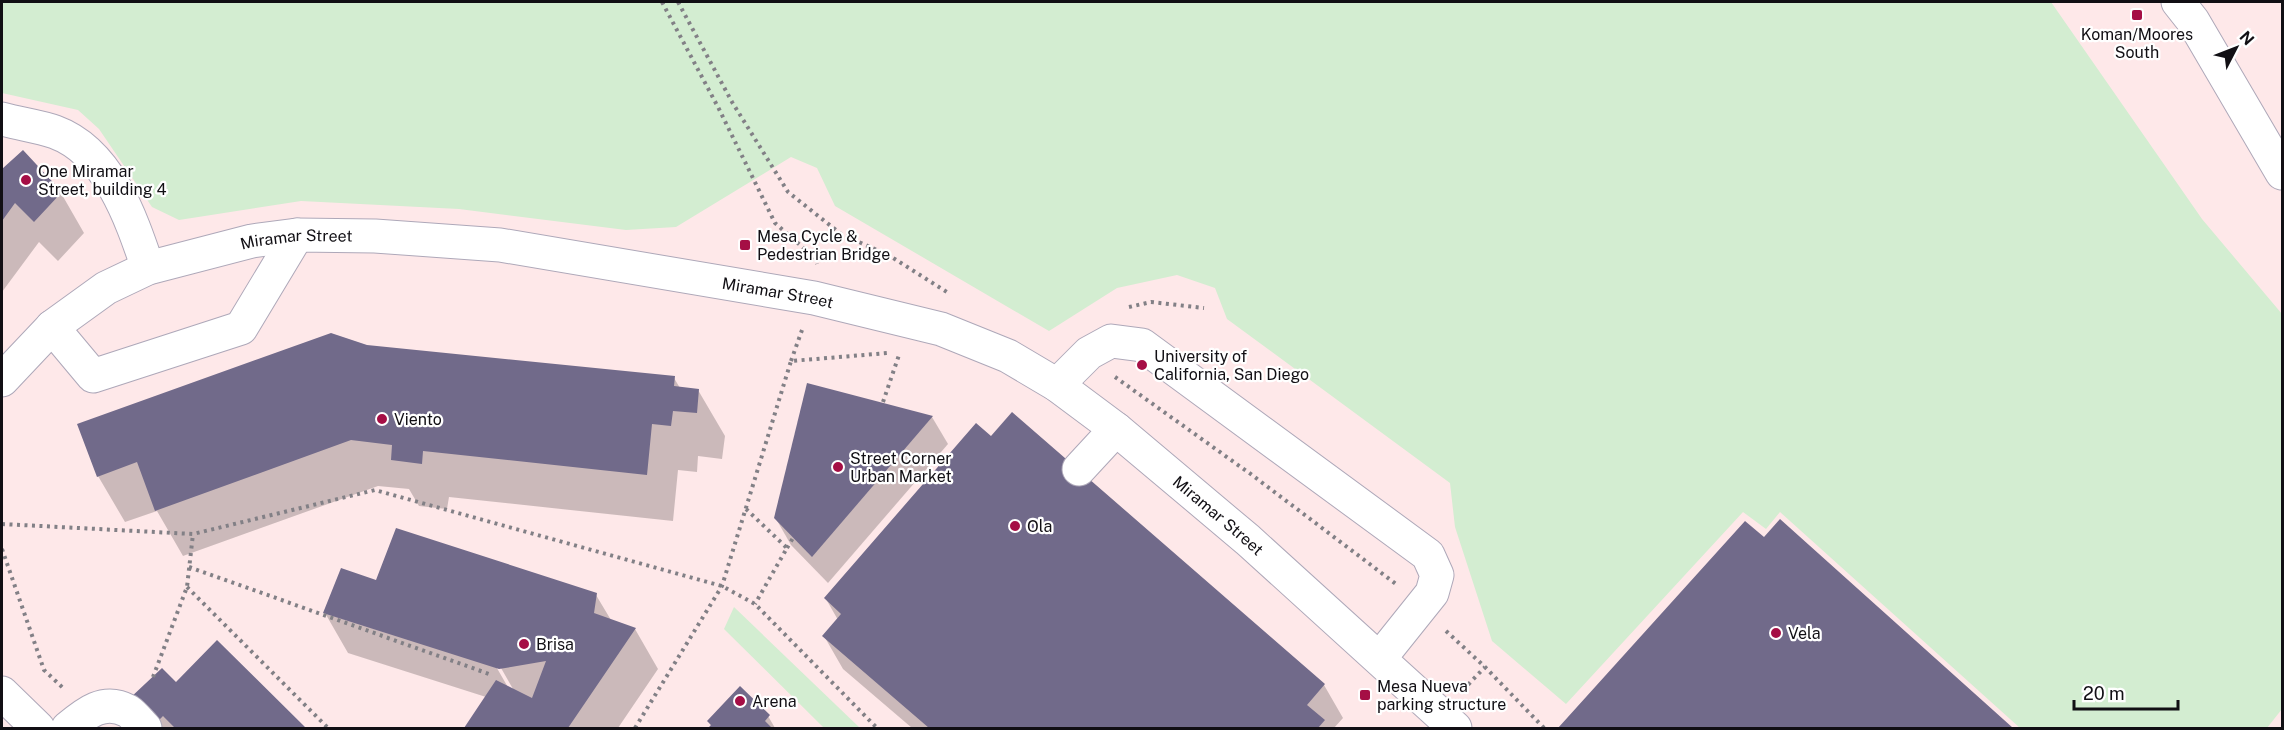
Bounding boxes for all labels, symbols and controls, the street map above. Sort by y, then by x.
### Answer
marker: Koman/Moores South [2130,8,2144,22]
north arrow [2206,18,2266,78]
place label: Koman/Moores South [2081,25,2193,62]
text: N [2236,27,2258,49]
place label: One Miramar Street, building 4 [38,162,167,199]
marker: One Miramar Street, building 4 [19,173,33,187]
street label: Miramar Street [238,225,353,253]
place label: Mesa Cycle & Pedestrian Bridge [757,227,890,264]
marker: Mesa Cycle & Pedestrian Bridge [738,238,752,252]
street label: Miramar Street [721,273,835,312]
place label: University of California, San Diego [1154,347,1309,384]
marker: University of California, San Diego [1135,358,1149,372]
place label: Viento [394,410,442,429]
marker: Viento [375,412,389,426]
place label: Street Corner Urban Market [850,449,952,486]
marker: Street Corner Urban Market [831,460,845,474]
street label: Miramar Street [1169,472,1268,559]
place label: Ola [1027,517,1052,536]
marker: Ola [1008,519,1022,533]
place label: Vela [1788,624,1821,643]
marker: Vela [1769,626,1783,640]
place label: Brisa [536,635,574,654]
marker: Brisa [517,637,531,651]
scale bar [2074,673,2178,711]
place label: Mesa Nueva parking structure [1377,677,1506,714]
text: 20 m [2083,683,2125,704]
marker: Mesa Nueva parking structure [1358,688,1372,702]
place label: Arena [752,692,797,711]
marker: Arena [733,694,747,708]

